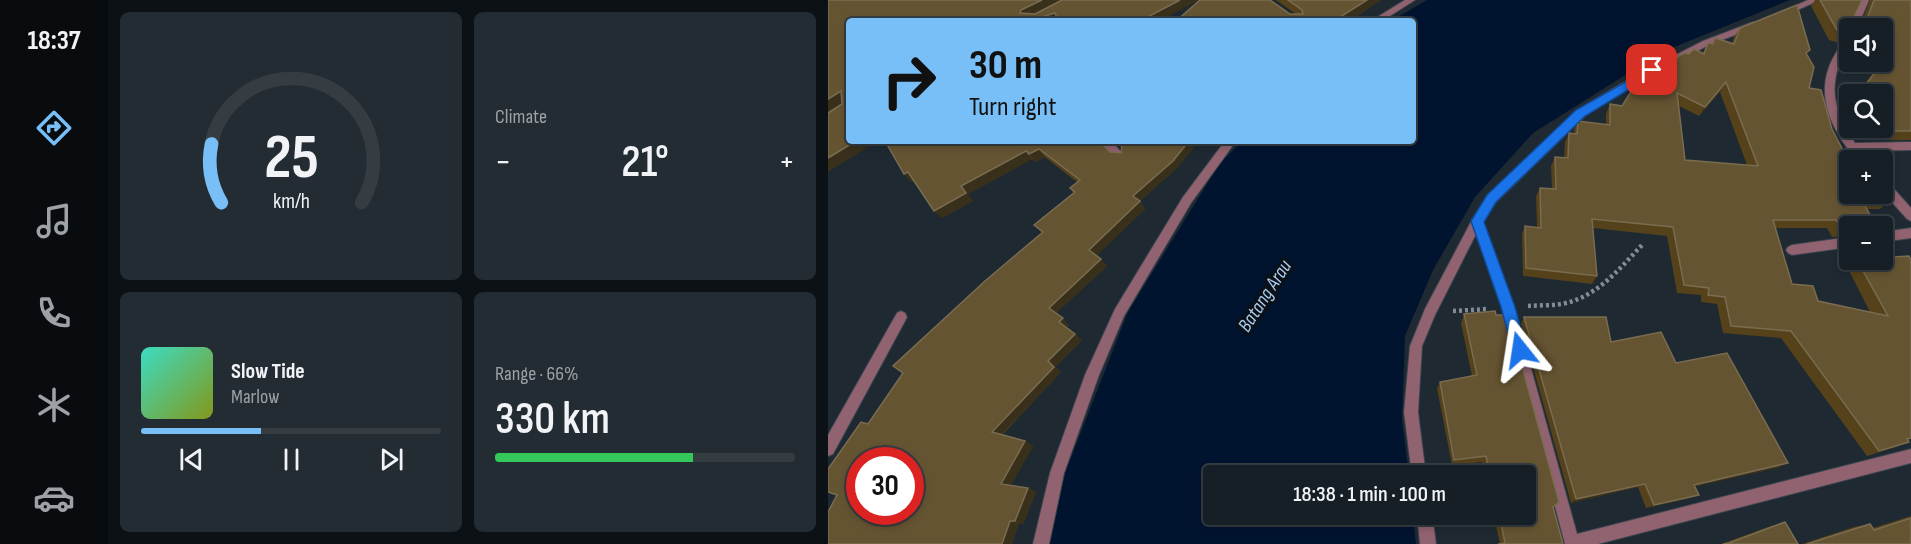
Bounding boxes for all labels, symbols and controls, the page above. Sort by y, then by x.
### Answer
map controls [1839,18,1893,270]
button: sound [1839,18,1893,72]
text: 18:37 [27,25,81,57]
text: 30 m [969,40,1042,91]
icon: right [870,42,948,120]
pin [1626,44,1677,95]
icon: arrive [1635,53,1668,86]
button: search [1839,84,1893,138]
text: Turn right [969,91,1056,123]
text: Climate [495,105,547,129]
icon: directions [33,107,75,149]
text: 25 [264,121,318,196]
text: 21° [621,135,669,190]
text: − [495,142,511,182]
text: + [779,142,795,182]
button: + [1839,150,1893,204]
text: km/h [272,189,310,214]
icon: music [33,200,75,242]
button: − [1839,216,1893,270]
water label: Batang Arau [1233,255,1298,336]
icon: phone [33,292,75,334]
position arrow [1488,318,1552,382]
text: Slow Tide [231,358,305,385]
text: Range · 66% [495,362,579,386]
icon: climate [33,384,75,426]
text: Marlow [231,385,279,409]
text: 330 km [495,392,610,447]
icon: previous [175,443,208,476]
icon: pause [275,443,308,476]
icon: next [375,443,408,476]
speed limit sign: 30 [846,447,924,525]
icon: car [33,477,75,519]
text: 18:38 · 1 min · 100 m [1293,481,1446,508]

